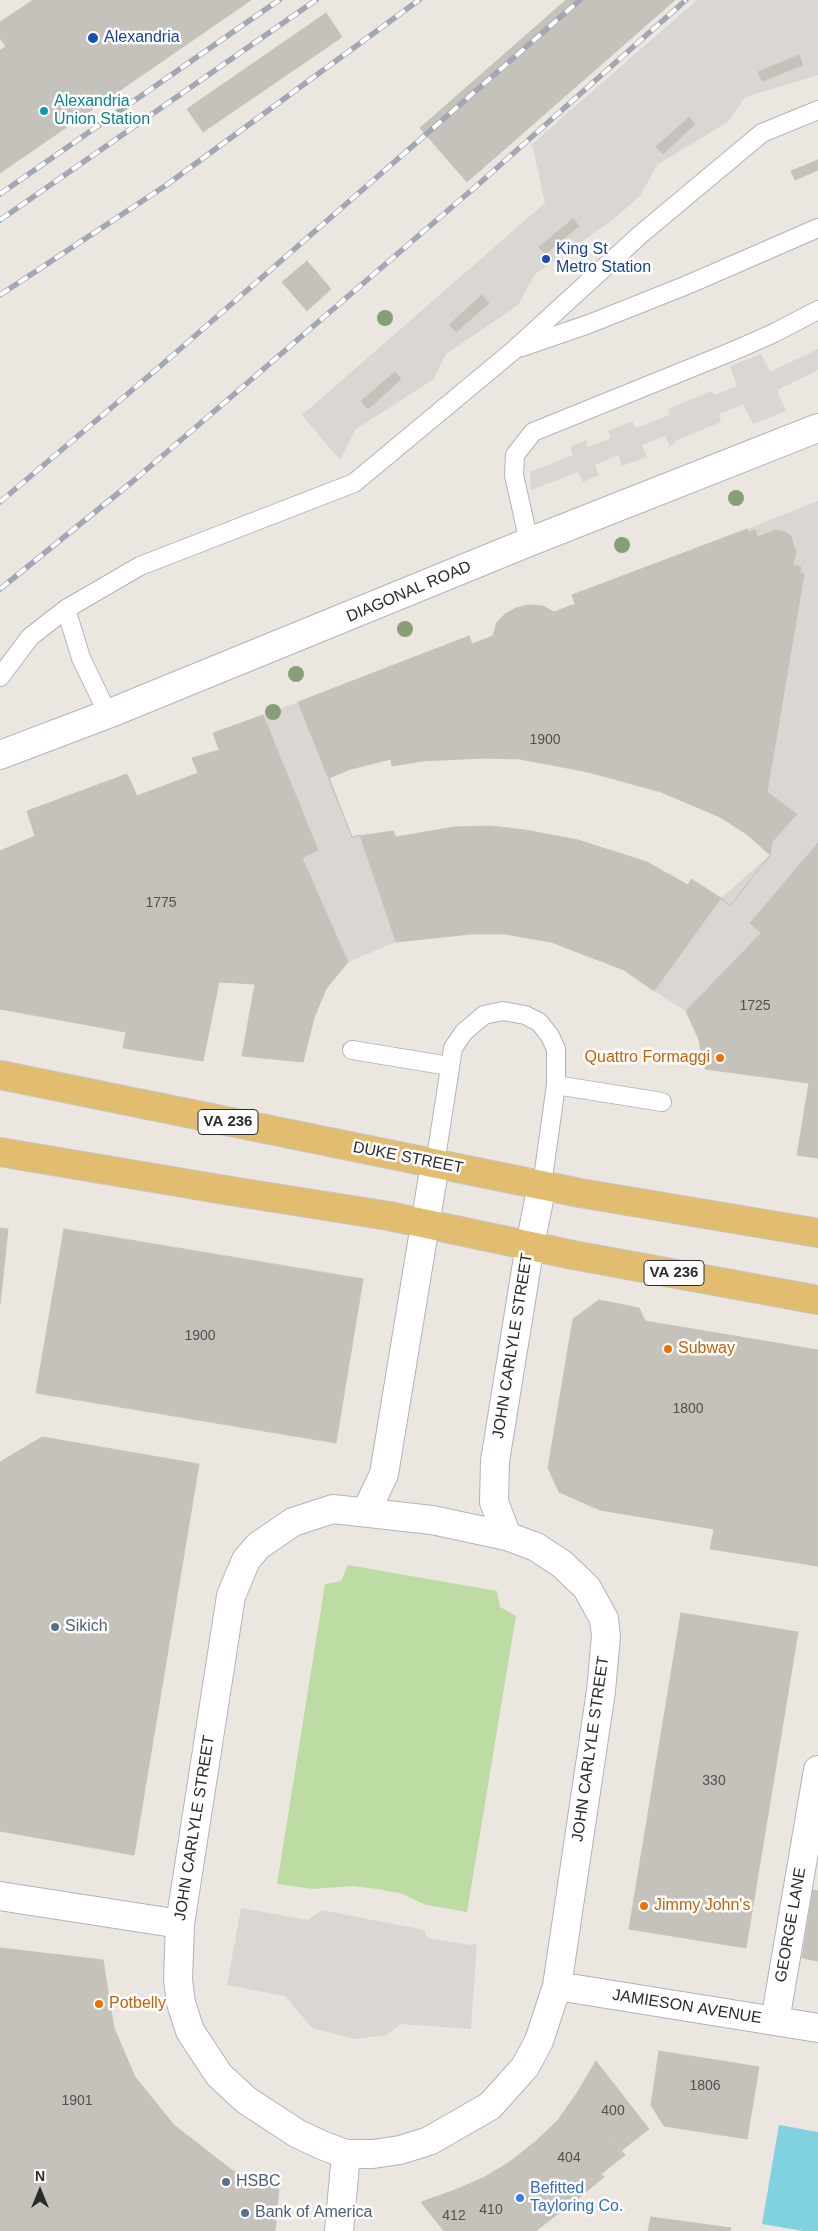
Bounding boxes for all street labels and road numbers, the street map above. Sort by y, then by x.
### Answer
street label: DIAGONAL ROAD [344,557,474,627]
road number: VA 236 [198,1110,258,1134]
street label: DUKE STREET [351,1138,465,1178]
street label: JOHN CARLYLE STREET [489,1252,537,1440]
road number: VA 236 [644,1260,704,1286]
street label: JOHN CARLYLE STREET [568,1655,614,1843]
street label: JOHN CARLYLE STREET [171,1734,219,1922]
street label: GEORGE LANE [771,1866,811,1984]
street label: JAMIESON AVENUE [611,1986,763,2028]

